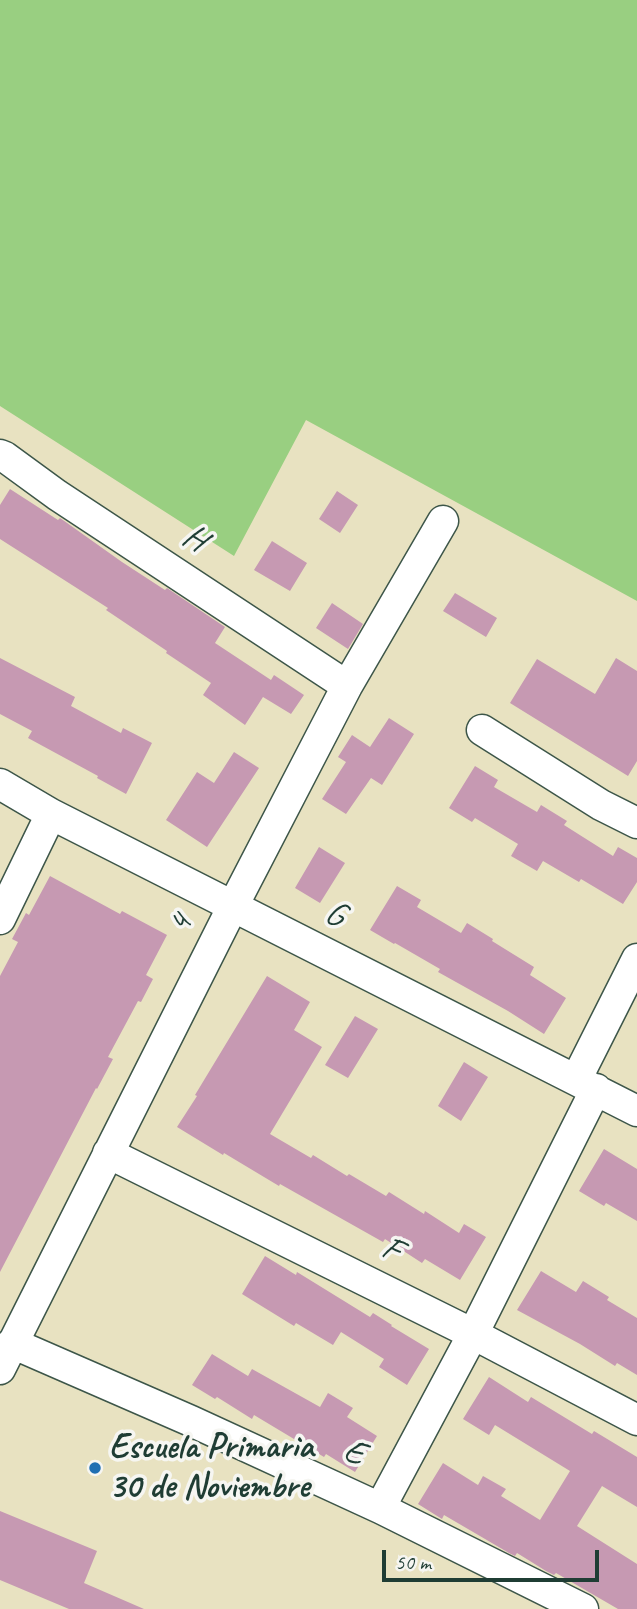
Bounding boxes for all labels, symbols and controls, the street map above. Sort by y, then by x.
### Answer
street label: H [174,516,214,562]
street label: G [318,892,352,938]
street label: 4 [159,907,203,941]
street label: F [375,1228,407,1272]
place label: Escuela Primaria 30 de Noviembre [109,1427,313,1509]
street label: E [337,1430,371,1476]
marker: Escuela Primaria 30 de Noviembre [87,1460,103,1476]
scale bar [385,1536,602,1580]
text: 50 m [395,1549,431,1575]

